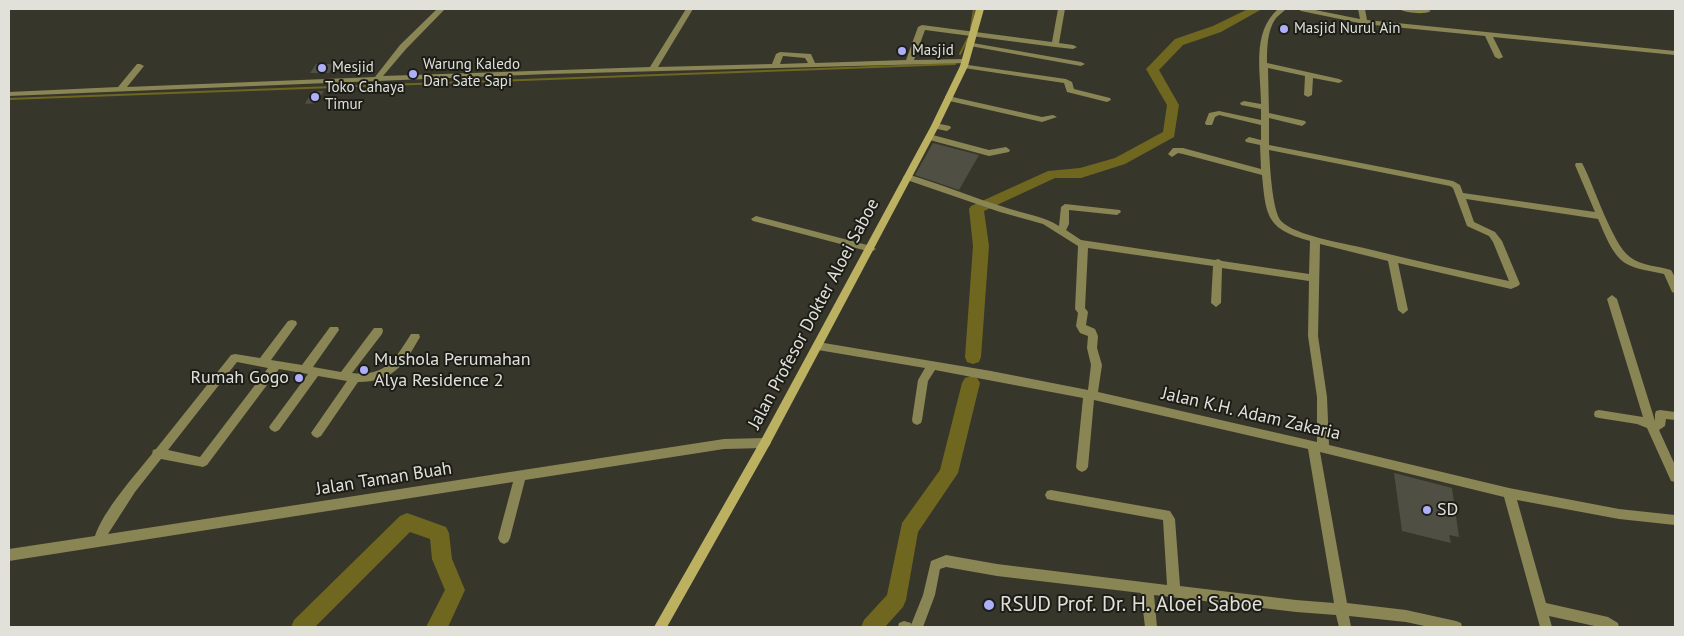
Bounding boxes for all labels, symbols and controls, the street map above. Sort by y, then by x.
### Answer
place label: Masjid Nurul Ain [1294,20,1400,38]
marker: Masjid Nurul Ain [1278,23,1290,35]
place label: Masjid [912,42,954,60]
marker: Masjid [896,45,908,57]
place label: Warung Kaledo Dan Sate Sapi [423,56,520,91]
place label: Mesjid [332,59,374,77]
marker: Mesjid [316,62,328,74]
marker: Warung Kaledo Dan Sate Sapi [407,68,419,80]
place label: Toko Cahaya Timur [325,79,404,114]
marker: Toko Cahaya Timur [309,91,321,103]
street label: Jalan Profesor Dokter Aloei Saboe [744,195,884,433]
place label: Mushola Perumahan Alya Residence 2 [374,349,531,392]
marker: Mushola Perumahan Alya Residence 2 [358,364,370,376]
place label: Rumah Gogo [191,367,289,389]
marker: Rumah Gogo [293,372,305,384]
street label: Jalan K.H. Adam Zakaria [1159,383,1343,445]
street label: Jalan Taman Buah [315,458,453,500]
place label: SD [1437,499,1458,521]
marker: SD [1421,504,1433,516]
place label: RSUD Prof. Dr. H. Aloei Saboe [1000,592,1262,618]
marker: RSUD Prof. Dr. H. Aloei Saboe [982,598,996,612]

